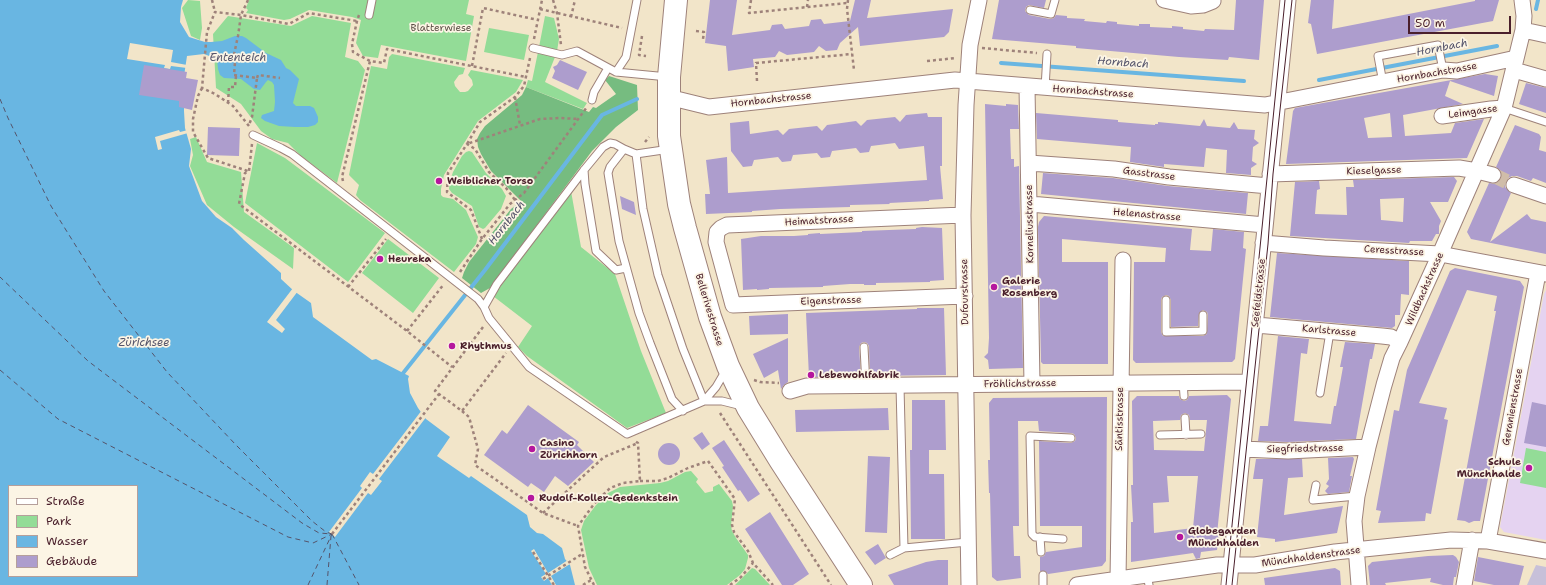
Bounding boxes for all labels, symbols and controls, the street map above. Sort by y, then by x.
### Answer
scale bar [1410,8,1513,34]
text: 50 m [1415,15,1445,31]
park label: Blatterwiese [411,22,471,34]
water label: Hornbach [1415,37,1469,59]
water label: Ententeich [210,51,266,65]
water label: Hornbach [1097,55,1149,71]
street label: Hornbachstrasse [1396,60,1478,86]
street label: Hornbachstrasse [1052,83,1134,101]
street label: Hornbachstrasse [730,90,812,110]
street label: Leimgasse [1448,103,1498,121]
street label: Kieselgasse [1346,164,1402,178]
street label: Gasstrasse [1122,165,1176,183]
place label: Weiblicher Torso [447,175,533,187]
marker: Weiblicher Torso [434,176,444,186]
street label: Korneliusstrasse [1023,185,1037,263]
water label: Hornbach [486,199,528,247]
street label: Helenastrasse [1113,206,1181,224]
street label: Heimatstrasse [784,213,854,229]
street label: Ceresstrasse [1364,243,1424,259]
street label: Wildbachstrasse [1403,250,1447,328]
place label: Heureka [388,253,431,265]
marker: Heureka [375,254,385,264]
street label: Seefeldstrasse [1249,258,1269,328]
street label: Dufourstrasse [958,259,972,325]
street label: Bellerivestrasse [692,272,726,348]
place label: Galerie Rosenberg [1002,275,1057,298]
marker: Galerie Rosenberg [989,282,999,292]
street label: Eigenstrasse [800,294,862,308]
street label: Karlstrasse [1301,323,1357,339]
water label: Zürichsee [119,336,169,350]
place label: Rhythmus [460,340,512,352]
marker: Rhythmus [447,341,457,351]
street label: Geranienstrasse [1500,368,1526,446]
place label: Lebewohlfabrik [819,369,899,381]
marker: Lebewohlfabrik [806,370,816,380]
street label: Fröhlichstrasse [984,377,1056,391]
street label: Säntisstrasse [1113,387,1127,451]
place label: Casino Zürichhorn [540,437,597,460]
street label: Siegfriedstrasse [1267,442,1343,456]
marker: Casino Zürichhorn [527,444,537,454]
place label: Schule Münchhalde [1457,456,1521,480]
marker: Schule Münchhalde [1524,463,1534,473]
legend [8,485,138,577]
place label: Rudolf-Koller-Gedenkstein [539,492,678,504]
text: Straße [46,493,85,509]
marker: Rudolf-Koller-Gedenkstein [526,493,536,503]
text: Park [46,513,72,529]
place label: Globegarden Münchhalden [1188,525,1259,548]
marker: Globegarden Münchhalden [1175,532,1185,542]
text: Wasser [46,533,88,549]
street label: Münchhaldenstrasse [1261,544,1361,570]
text: Gebäude [46,553,97,569]

